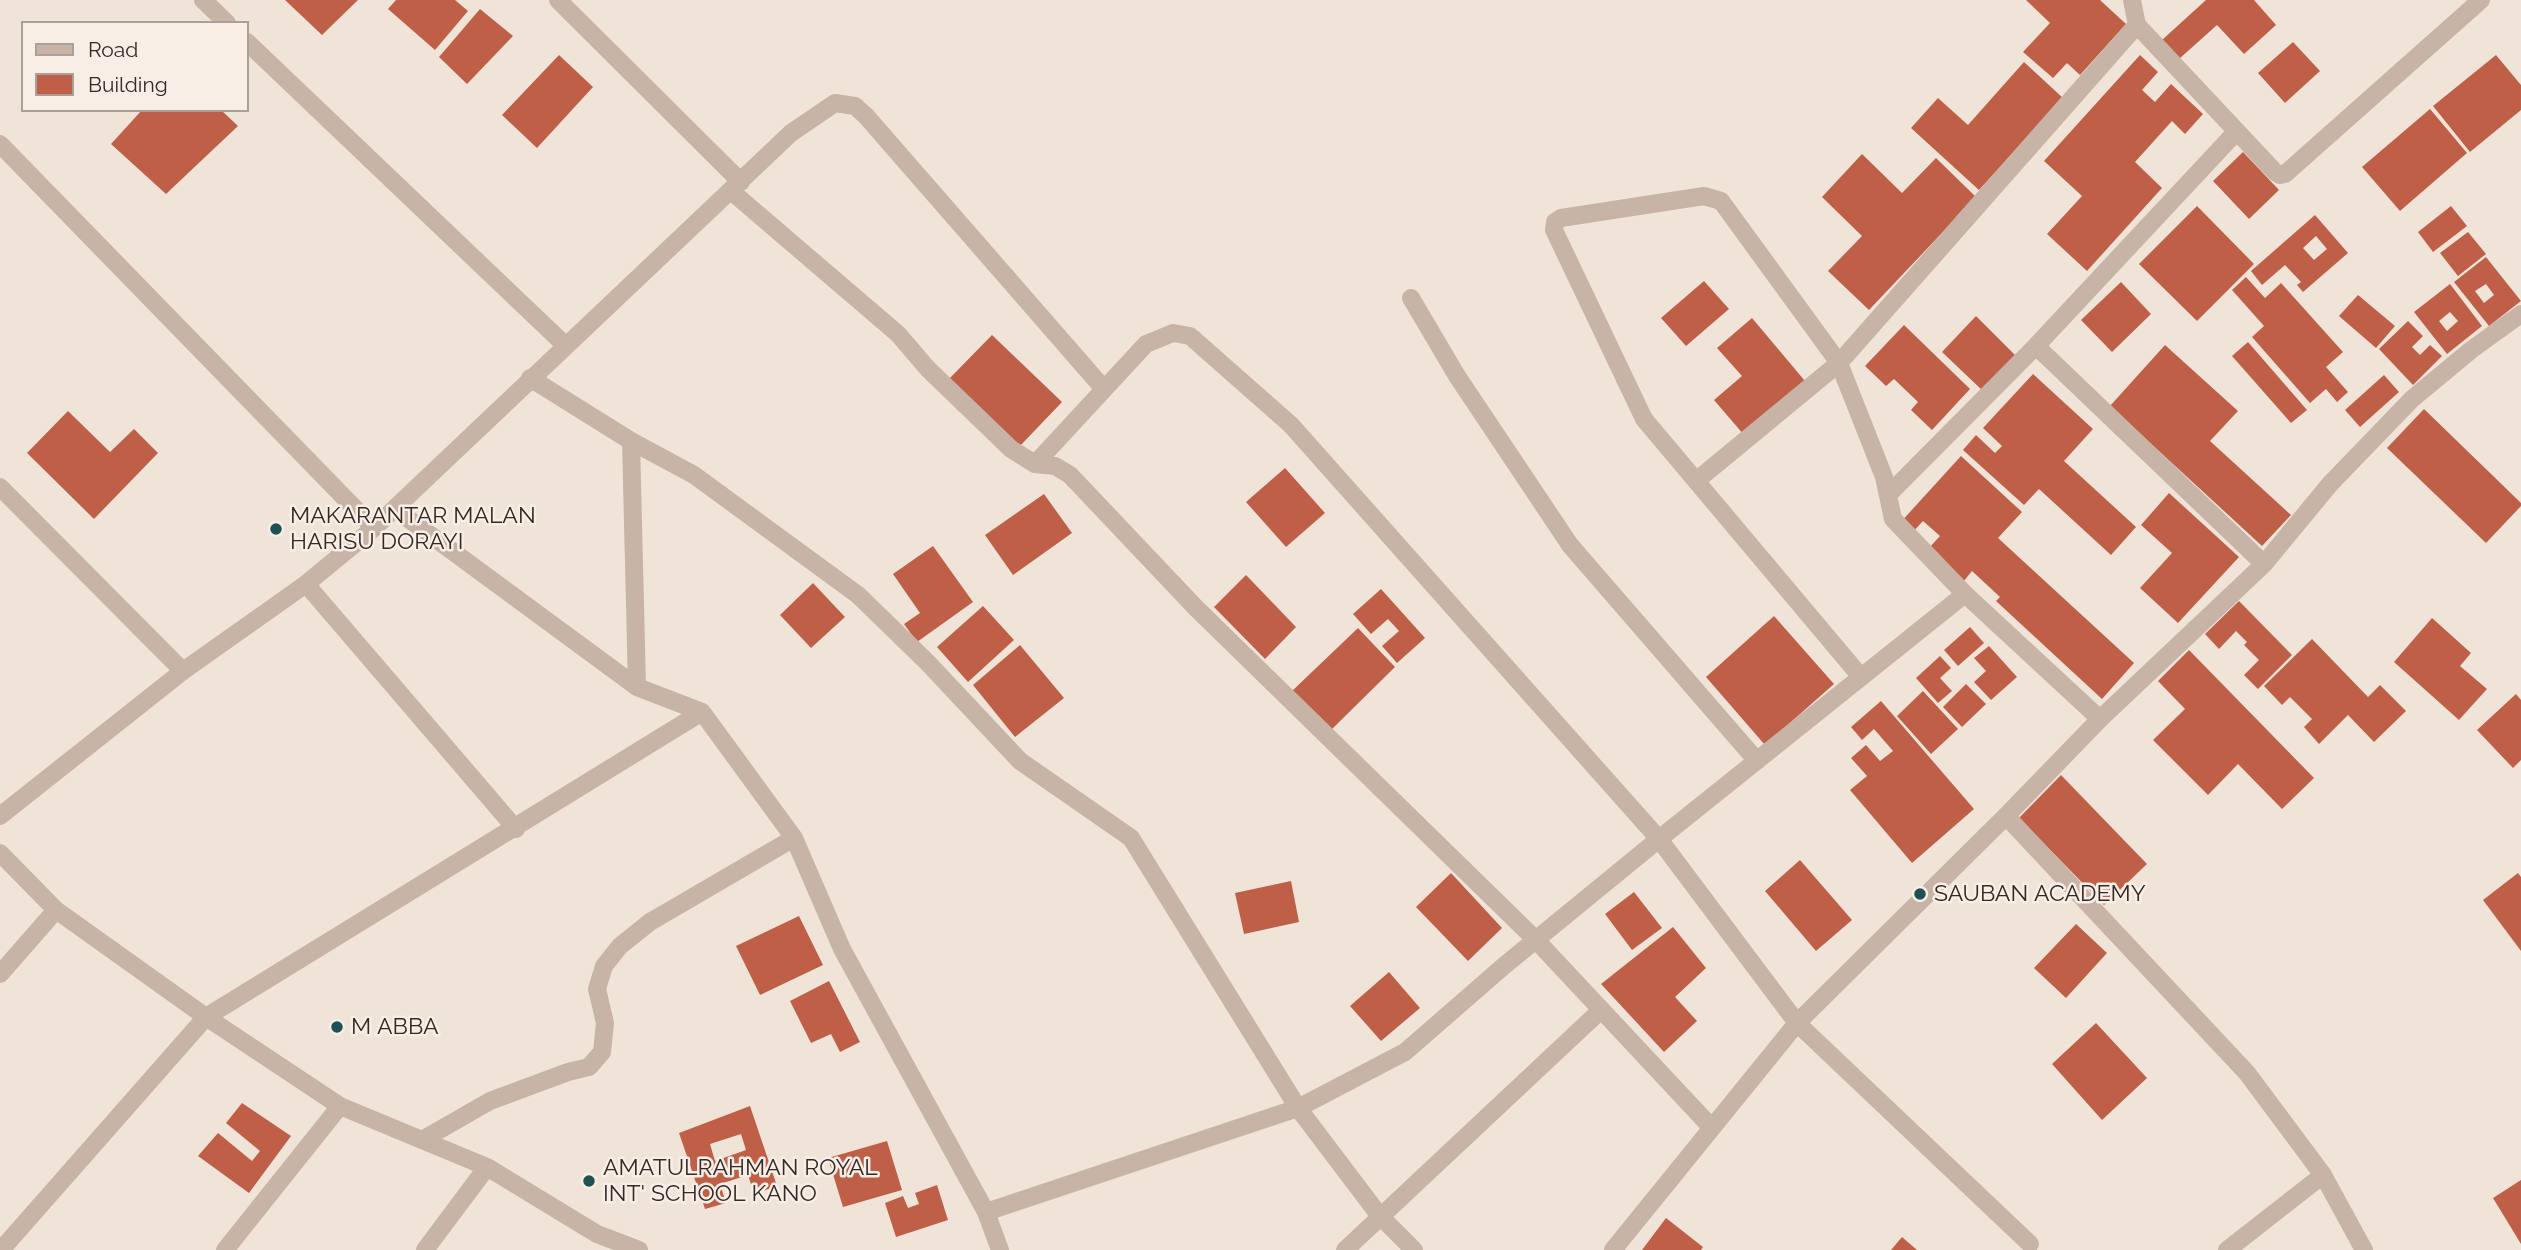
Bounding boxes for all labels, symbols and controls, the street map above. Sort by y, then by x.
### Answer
legend [21,21,248,112]
text: Road [88,37,138,62]
text: Building [88,72,168,97]
place label: MAKARANTAR MALAN HARISU DORAYI [290,502,536,556]
marker: MAKARANTAR MALAN HARISU DORAYI [268,521,284,537]
place label: SAUBAN ACADEMY [1934,880,2146,908]
marker: SAUBAN ACADEMY [1912,886,1928,902]
place label: M ABBA [351,1013,438,1041]
marker: M ABBA [329,1019,345,1035]
place label: AMATULRAHMAN ROYAL INT' SCHOOL KANO [603,1154,878,1208]
marker: AMATULRAHMAN ROYAL INT' SCHOOL KANO [581,1173,597,1189]

